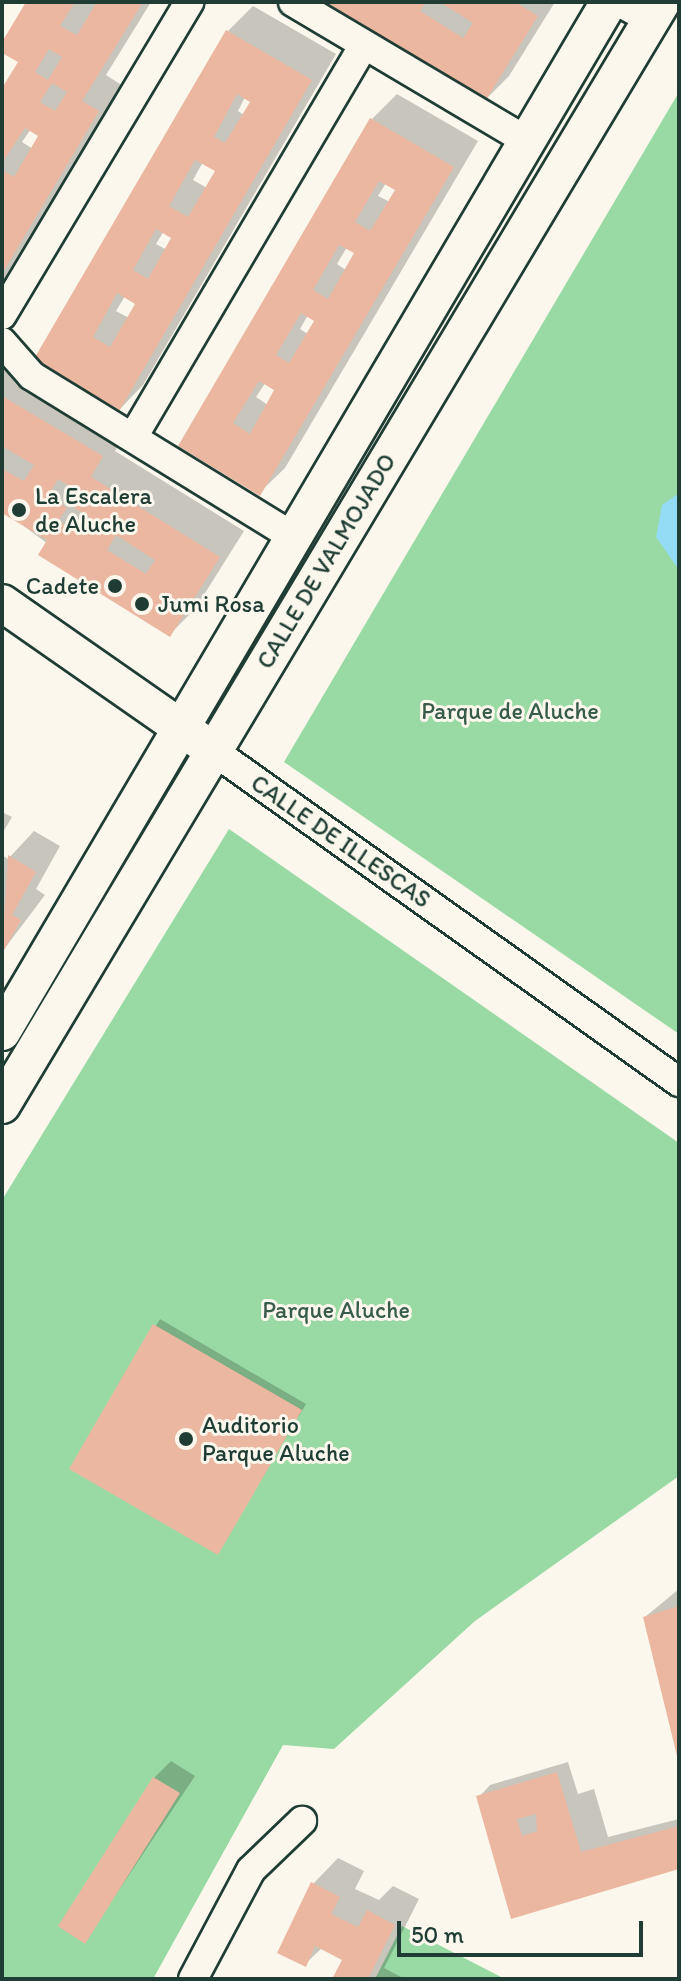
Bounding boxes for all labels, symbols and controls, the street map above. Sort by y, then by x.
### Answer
street label: CALLE DE VALMOJADO [251,449,401,673]
place label: La Escalera de Aluche [35,482,153,538]
marker: La Escalera de Aluche [10,501,28,519]
place label: Cadete [26,572,99,600]
marker: Cadete [106,577,124,595]
place label: Jumi Rosa [158,590,264,618]
marker: Jumi Rosa [133,595,151,613]
park label: Parque de Aluche [421,697,599,725]
street label: CALLE DE ILLESCAS [246,768,436,914]
park label: Parque Aluche [262,1296,410,1324]
place label: Auditorio Parque Aluche [202,1411,350,1467]
marker: Auditorio Parque Aluche [177,1430,195,1448]
scale bar [401,1905,647,1955]
text: 50 m [411,1920,464,1949]

